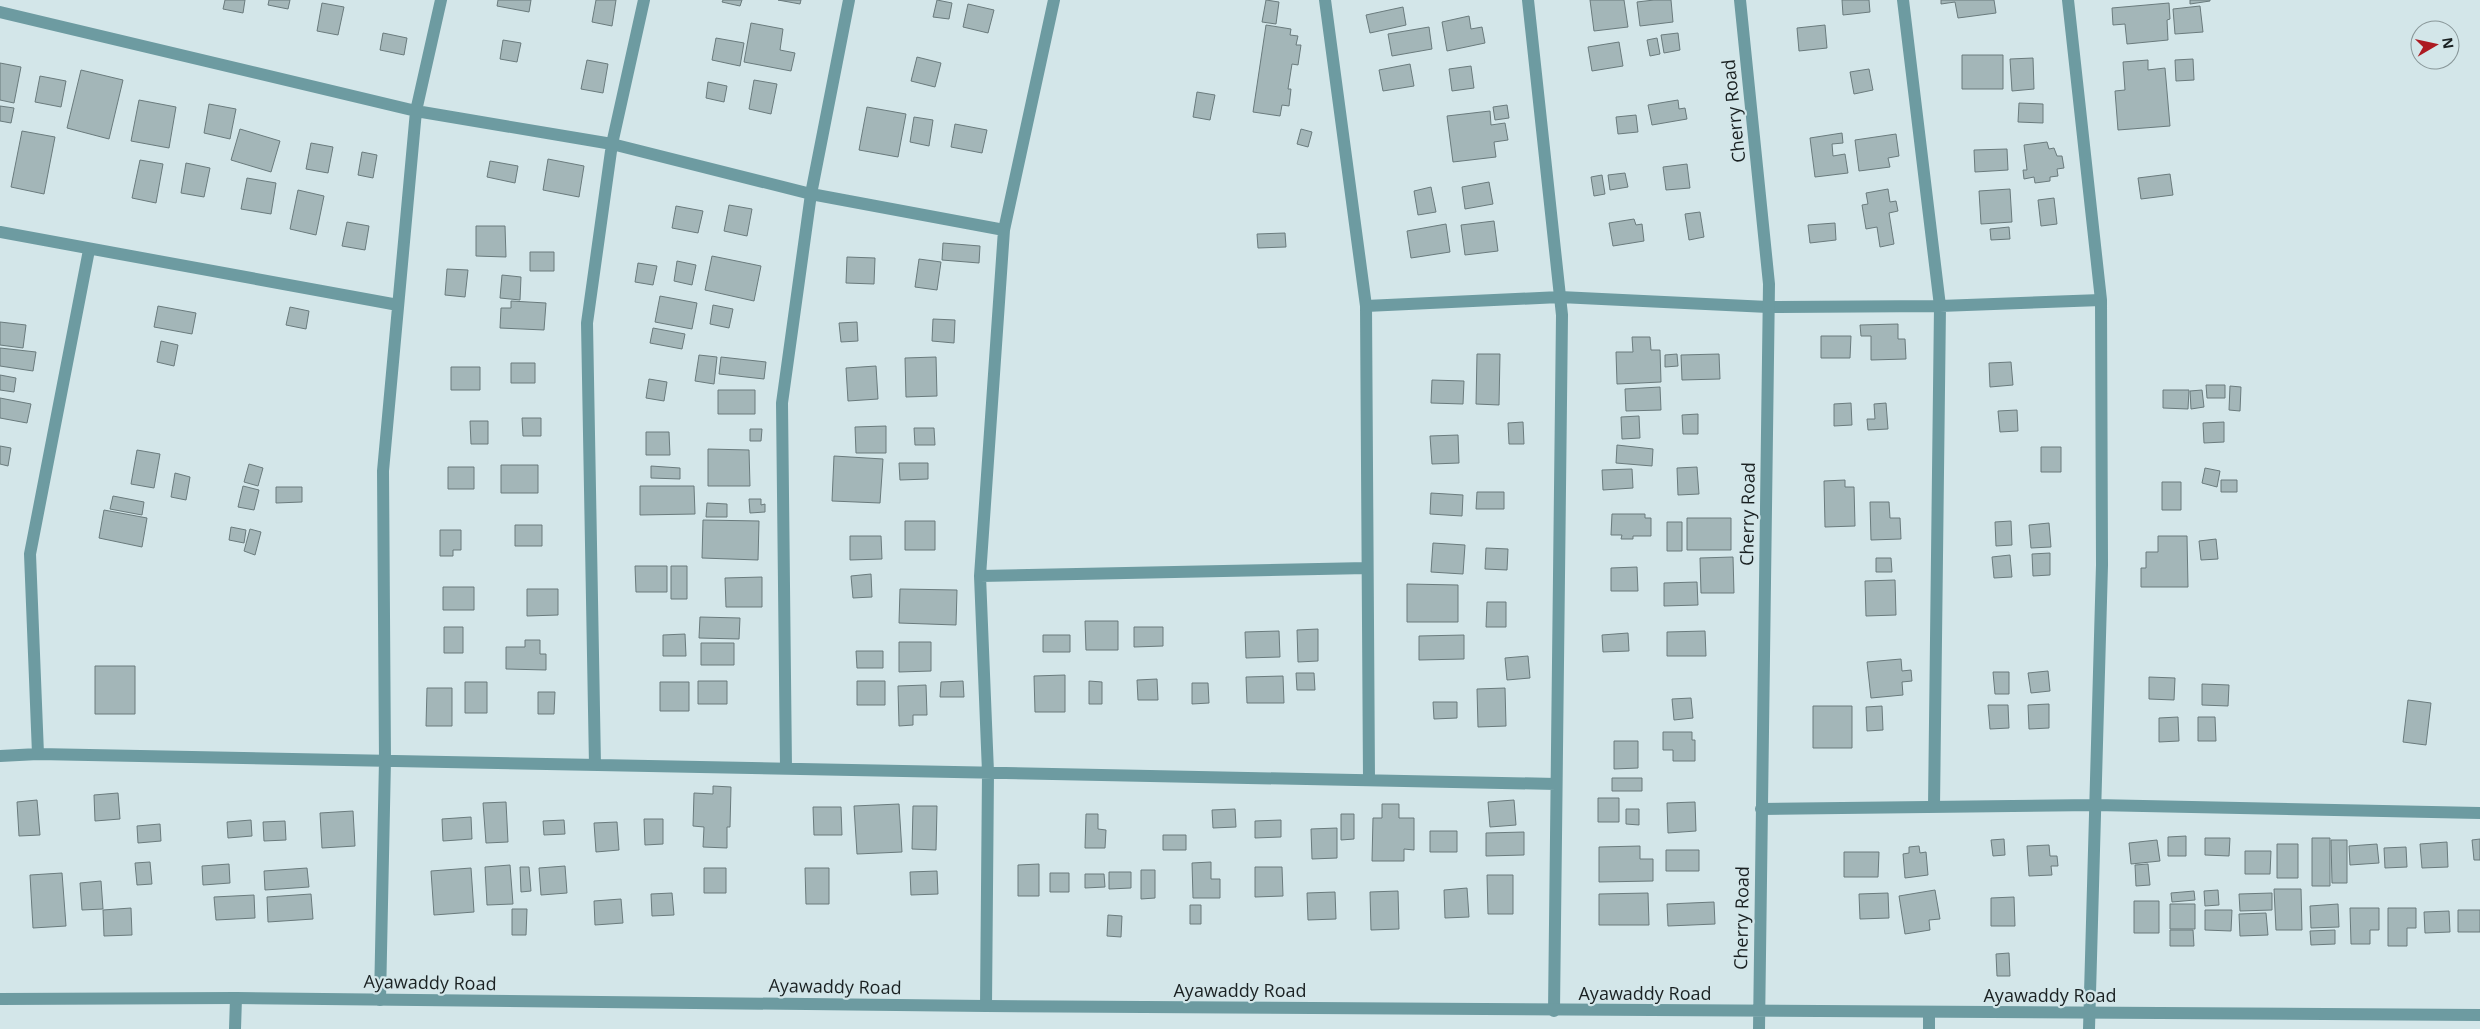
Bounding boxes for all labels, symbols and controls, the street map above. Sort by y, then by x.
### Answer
north arrow [2410,20,2460,70]
text: N [2438,36,2459,50]
street label: Cherry Road [1716,58,1750,164]
street label: Cherry Road [1734,462,1760,566]
street label: Cherry Road [1728,866,1754,970]
street label: Ayawaddy Road [363,969,497,995]
street label: Ayawaddy Road [768,973,902,999]
street label: Ayawaddy Road [1173,978,1307,1002]
street label: Ayawaddy Road [1578,981,1712,1005]
street label: Ayawaddy Road [1983,983,2117,1007]

